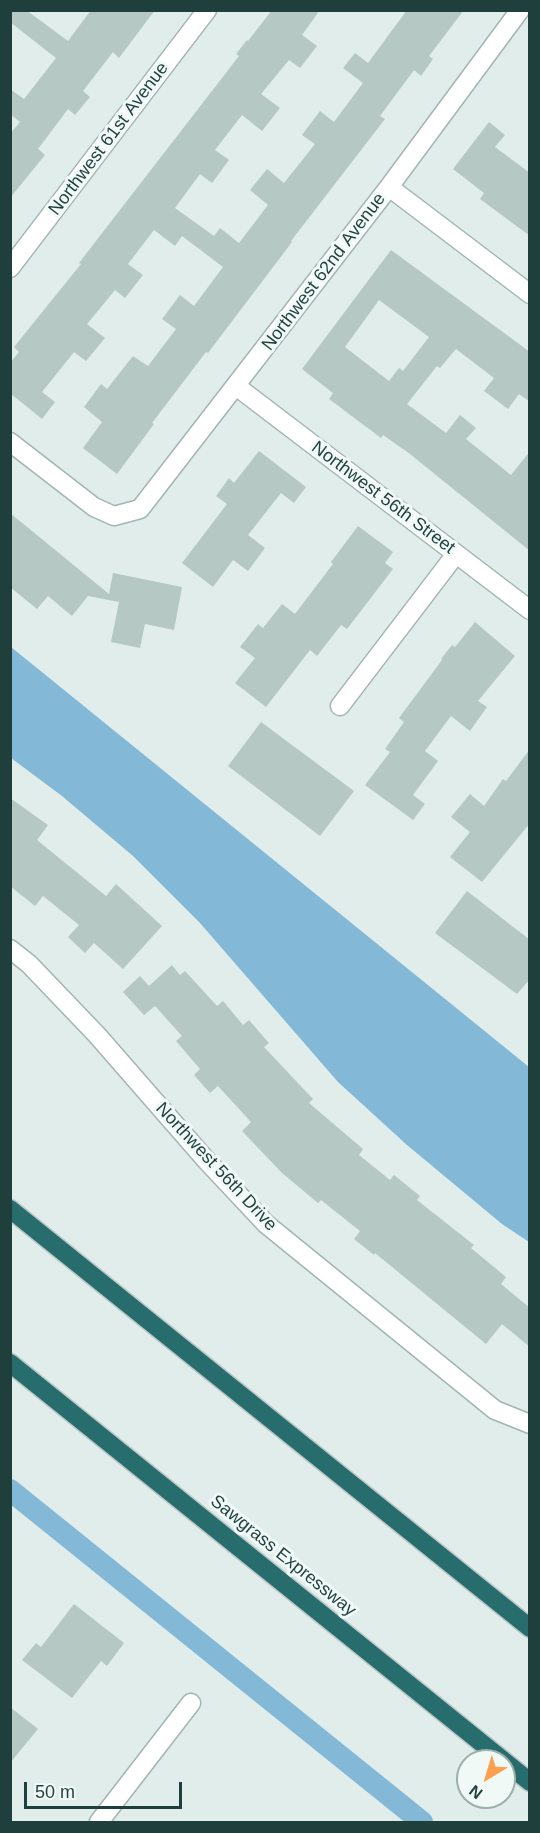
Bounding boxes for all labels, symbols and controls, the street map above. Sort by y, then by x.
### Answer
street label: Northwest 61st Avenue [44,58,174,220]
street label: Northwest 62nd Avenue [258,189,390,355]
street label: Northwest 56th Street [307,437,459,559]
street label: Northwest 56th Drive [151,1098,281,1236]
street label: Sawgrass Expressway [206,1491,360,1621]
north arrow [456,1749,516,1809]
scale bar [27,1770,184,1808]
text: 50 m [35,1782,75,1802]
text: N [466,1782,486,1802]

